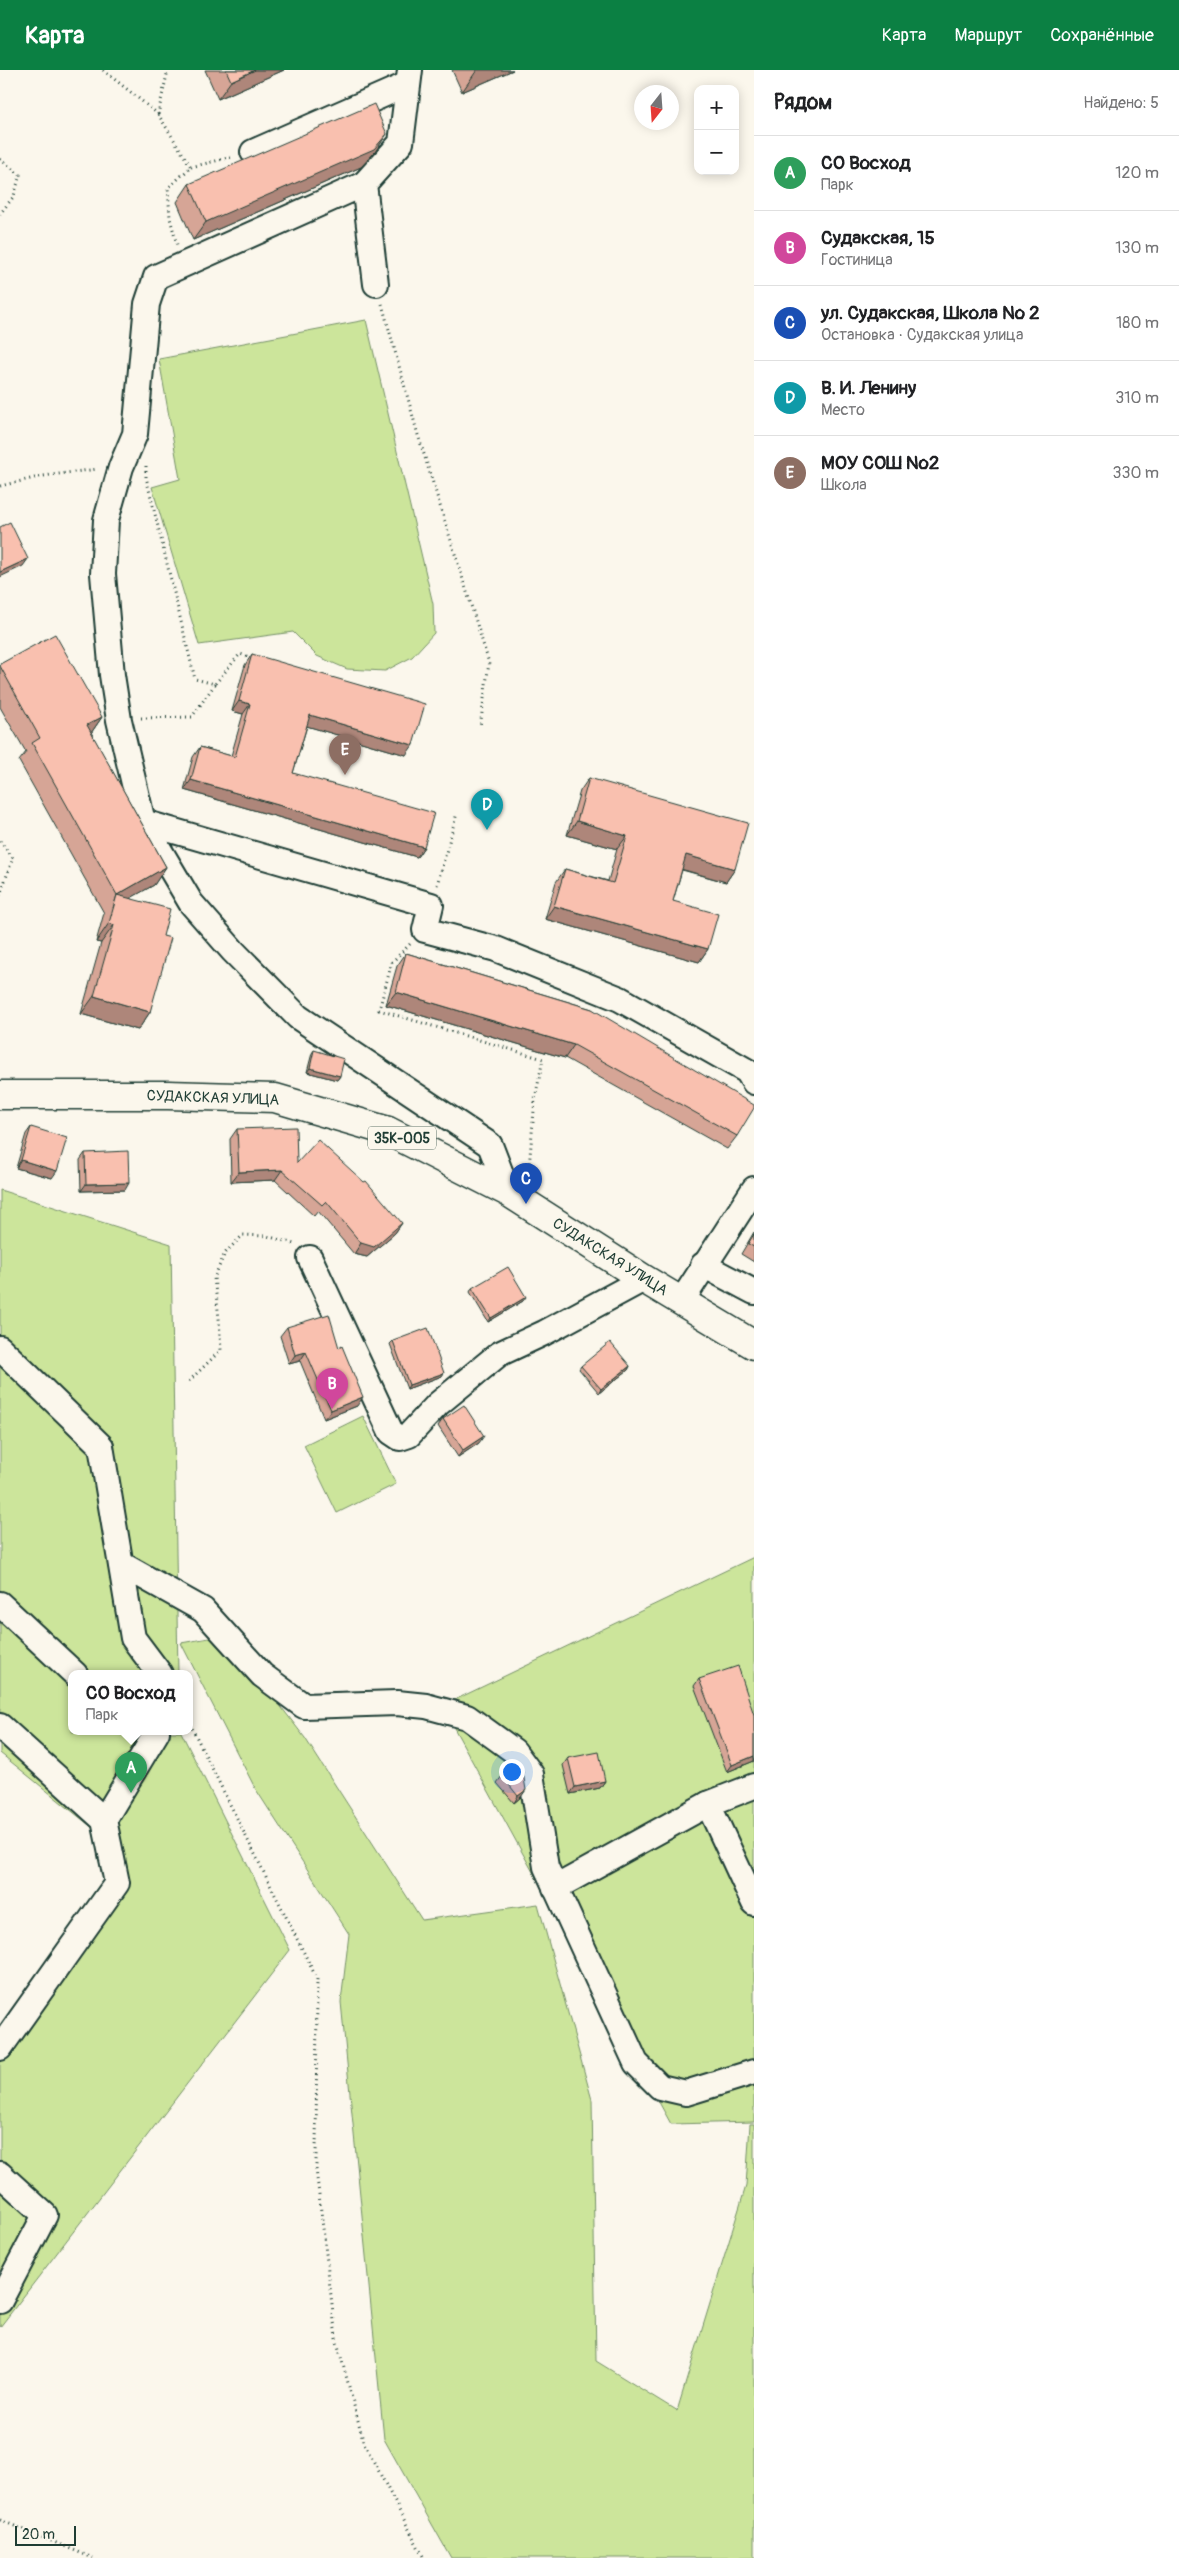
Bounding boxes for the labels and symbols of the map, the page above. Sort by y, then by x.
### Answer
north arrow [634,85,679,130]
pin: E [329,734,361,775]
pin: D [471,789,503,830]
street label: СУДАКСКАЯ УЛИЦА [146,1086,280,1110]
road number: 35К-005 [368,1126,436,1150]
pin: C [510,1163,542,1204]
street label: СУДАКСКАЯ УЛИЦА [549,1214,671,1300]
pin: B [316,1368,348,1409]
pin: A [115,1752,147,1793]
your location [499,1759,525,1785]
scale bar [15,2523,76,2546]

